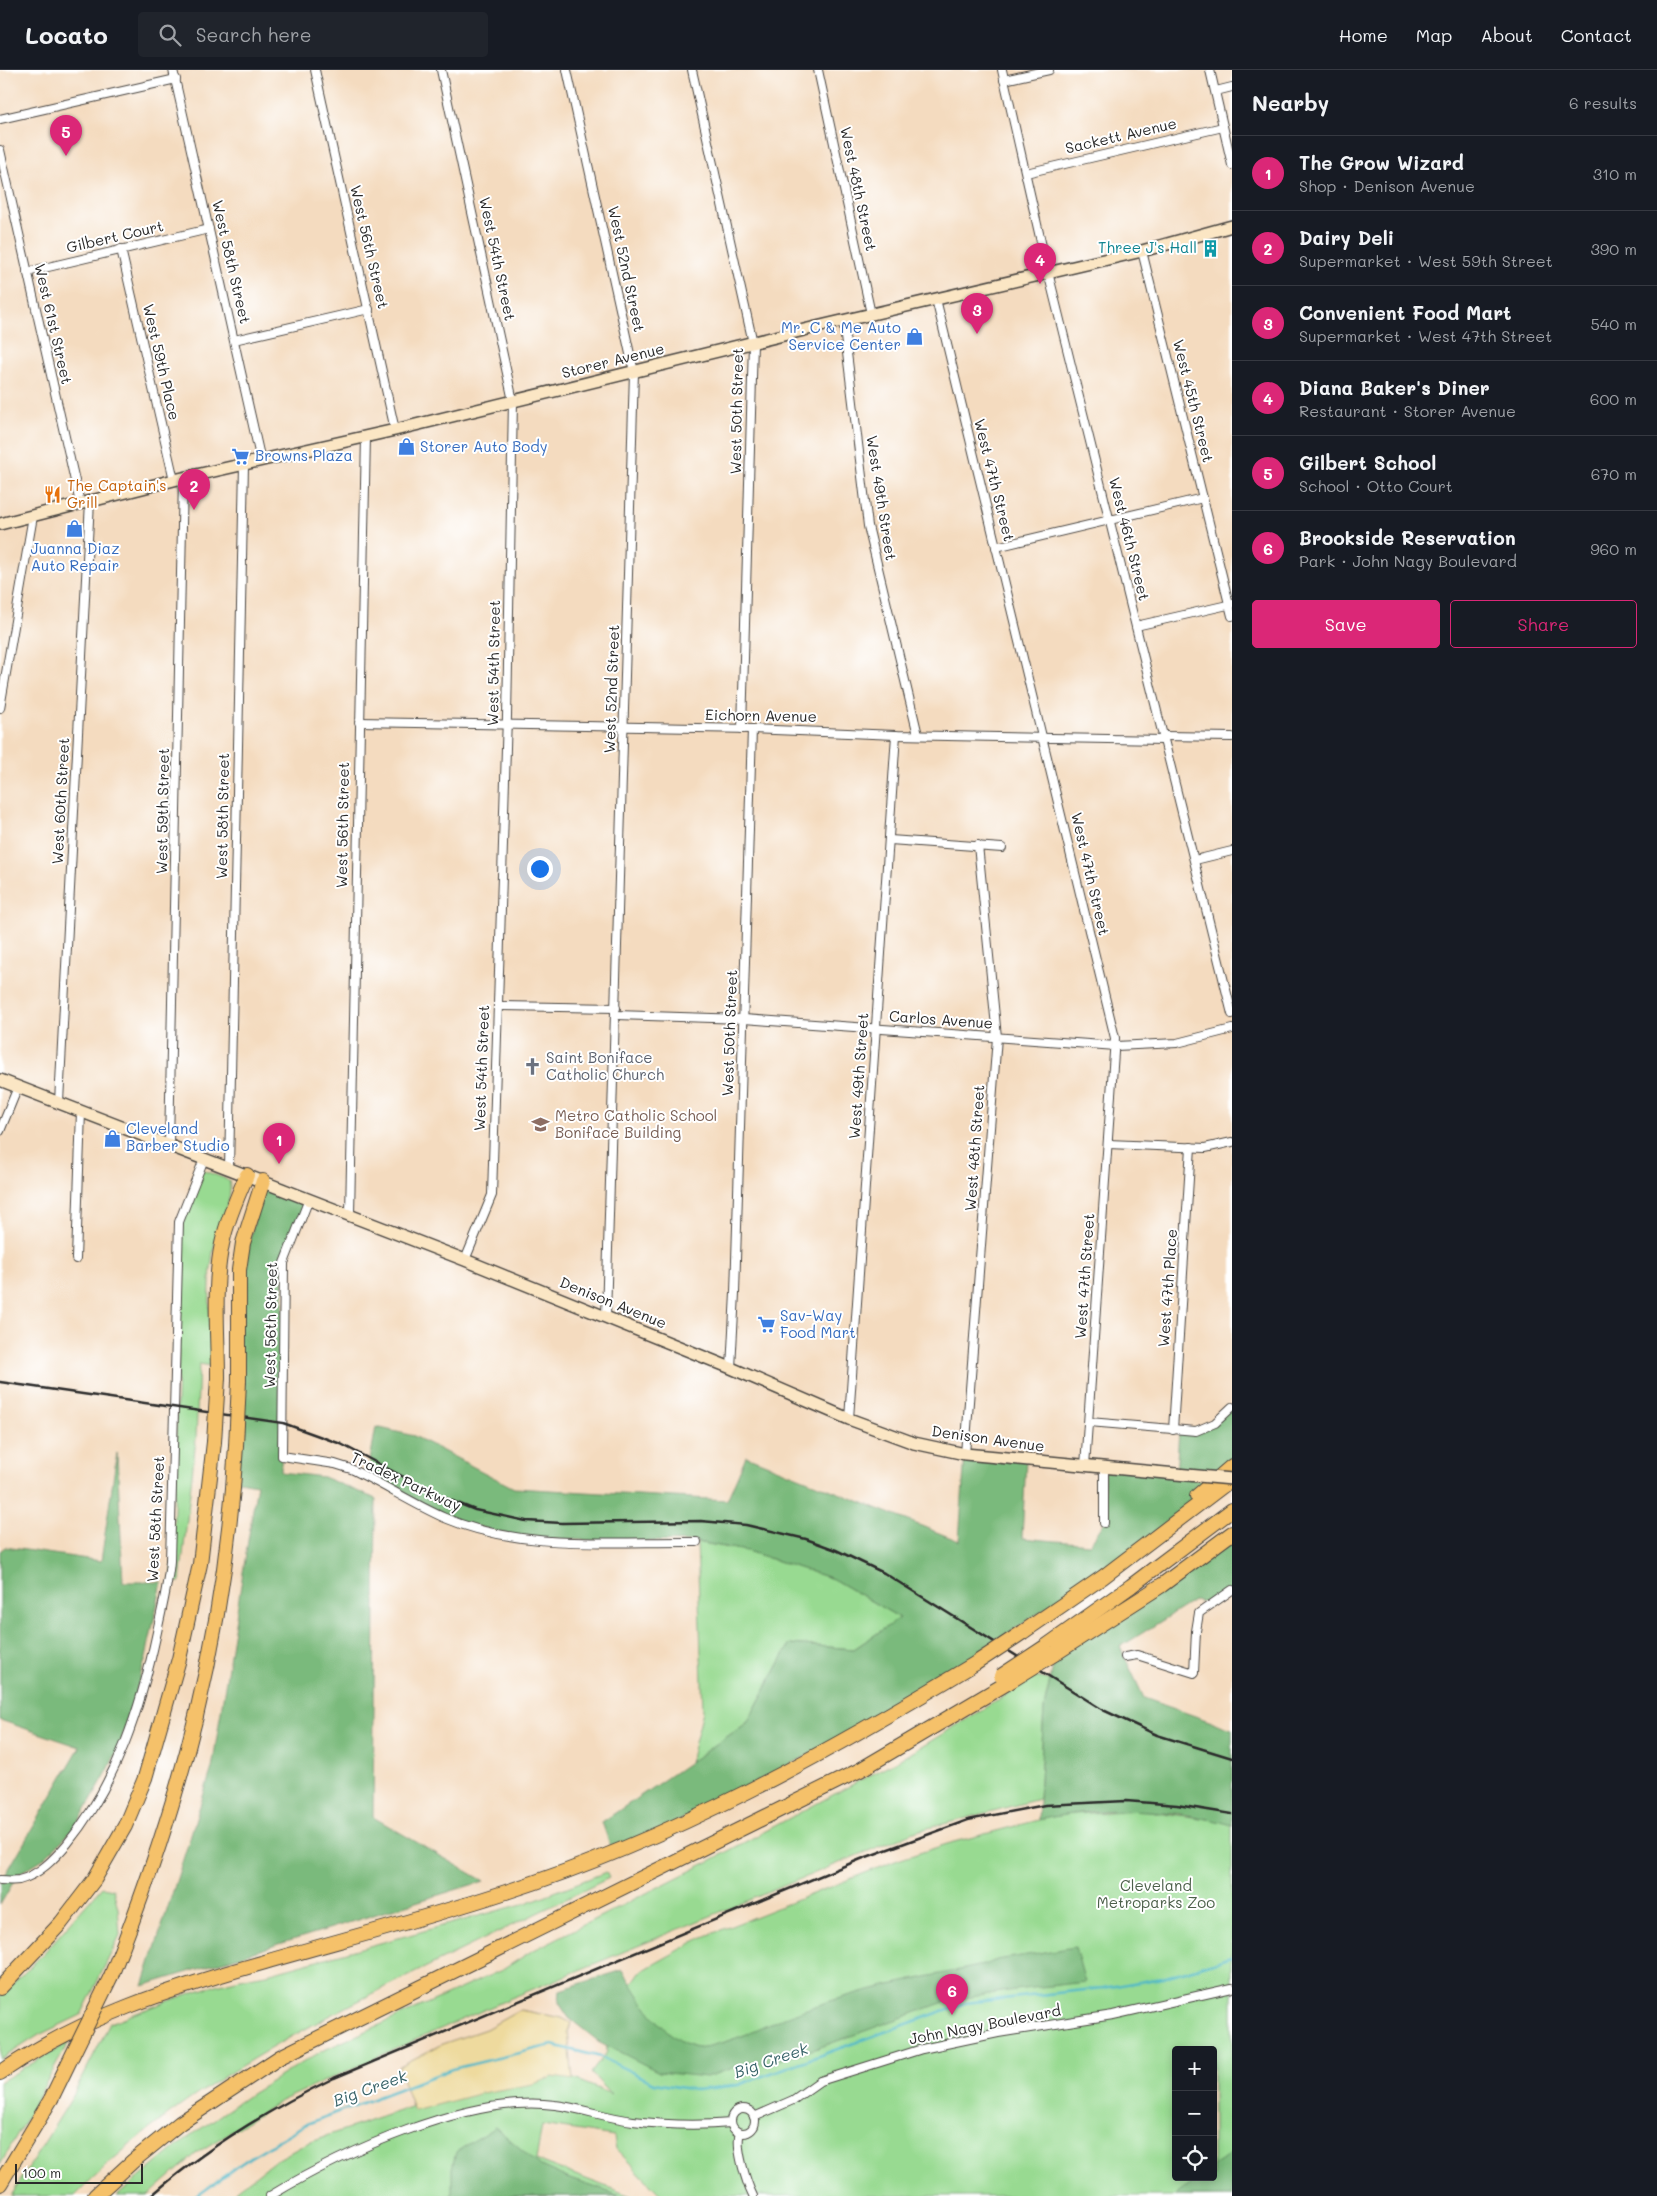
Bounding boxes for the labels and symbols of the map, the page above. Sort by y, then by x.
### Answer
street label: Sackett Avenue [1063,112,1178,158]
pin: 5 [50,115,82,156]
street label: West 48th Street [836,125,882,253]
street label: West 56th Street [346,183,394,311]
street label: West 54th Street [475,195,521,323]
street label: West 58th Street [208,198,256,326]
street label: West 52nd Street [604,204,650,334]
street label: Gilbert Court [64,215,165,257]
place label: Three J's Hall [1098,237,1197,257]
building icon: Three J's Hall [1201,238,1221,258]
pin: 4 [1024,243,1056,284]
street label: West 61st Street [30,261,78,386]
pin: 3 [961,293,993,334]
street label: West 59th Place [139,302,185,422]
place label: Mr. C & Me Auto Service Center [781,317,901,354]
shop icon: Mr. C & Me Auto Service Center [905,327,925,347]
street label: West 45th Street [1169,337,1219,464]
street label: Storer Avenue [559,338,666,382]
street label: West 50th Street [725,347,747,475]
street label: West 47th Street [970,416,1020,543]
street label: West 49th Street [862,434,902,562]
place label: Storer Auto Body [420,436,548,456]
shop icon: Storer Auto Body [396,437,416,457]
place label: Browns Plaza [255,445,353,465]
supermarket icon: Browns Plaza [231,446,251,466]
pin: 2 [178,469,210,510]
place label: The Captain's Grill [67,475,167,512]
street label: West 46th Street [1105,475,1155,603]
restaurant icon: The Captain's Grill [43,485,63,505]
shop icon: Juanna Diaz Auto Repair [65,518,85,538]
place label: Juanna Diaz Auto Repair [30,538,120,575]
street label: West 54th Street [482,600,504,726]
street label: West 52nd Street [599,624,623,754]
street label: Eichorn Avenue [705,704,817,726]
street label: West 60th Street [47,737,73,865]
street label: West 59th Street [151,748,173,874]
street label: West 58th Street [211,753,233,879]
street label: West 56th Street [331,762,353,888]
street label: West 47th Street [1067,810,1115,937]
your location [527,856,553,882]
street label: West 50th Street [717,969,741,1097]
street label: West 54th Street [469,1004,493,1131]
street label: Carlos Avenue [888,1005,994,1033]
street label: West 49th Street [844,1012,872,1140]
place label: Saint Boniface Catholic Church [546,1047,664,1084]
church icon: Saint Boniface Catholic Church [522,1057,542,1077]
street label: West 48th Street [960,1084,988,1212]
place label: Metro Catholic School Boniface Building [555,1105,717,1142]
school or university icon: Metro Catholic School Boniface Building [531,1115,551,1135]
place label: Cleveland Barber Studio [126,1118,230,1155]
pin: 1 [263,1123,295,1164]
shop icon: Cleveland Barber Studio [102,1128,122,1148]
street label: West 47th Street [1070,1212,1098,1339]
street label: West 47th Place [1153,1228,1181,1348]
street label: West 56th Street [259,1262,281,1388]
street label: Denison Avenue [557,1272,670,1333]
place label: Sav-Way Food Mart [780,1305,856,1342]
supermarket icon: Sav-Way Food Mart [756,1315,776,1335]
street label: Denison Avenue [930,1420,1046,1456]
street label: Tradex Parkway [348,1447,465,1515]
street label: West 58th Street [142,1455,168,1583]
park label: Cleveland Metroparks Zoo [1097,1875,1215,1912]
pin: 6 [936,1974,968,2015]
street label: John Nagy Boulevard [907,1999,1062,2049]
water label: Big Creek [731,2037,811,2082]
water label: Big Creek [330,2064,410,2111]
scale bar [15,2161,142,2184]

